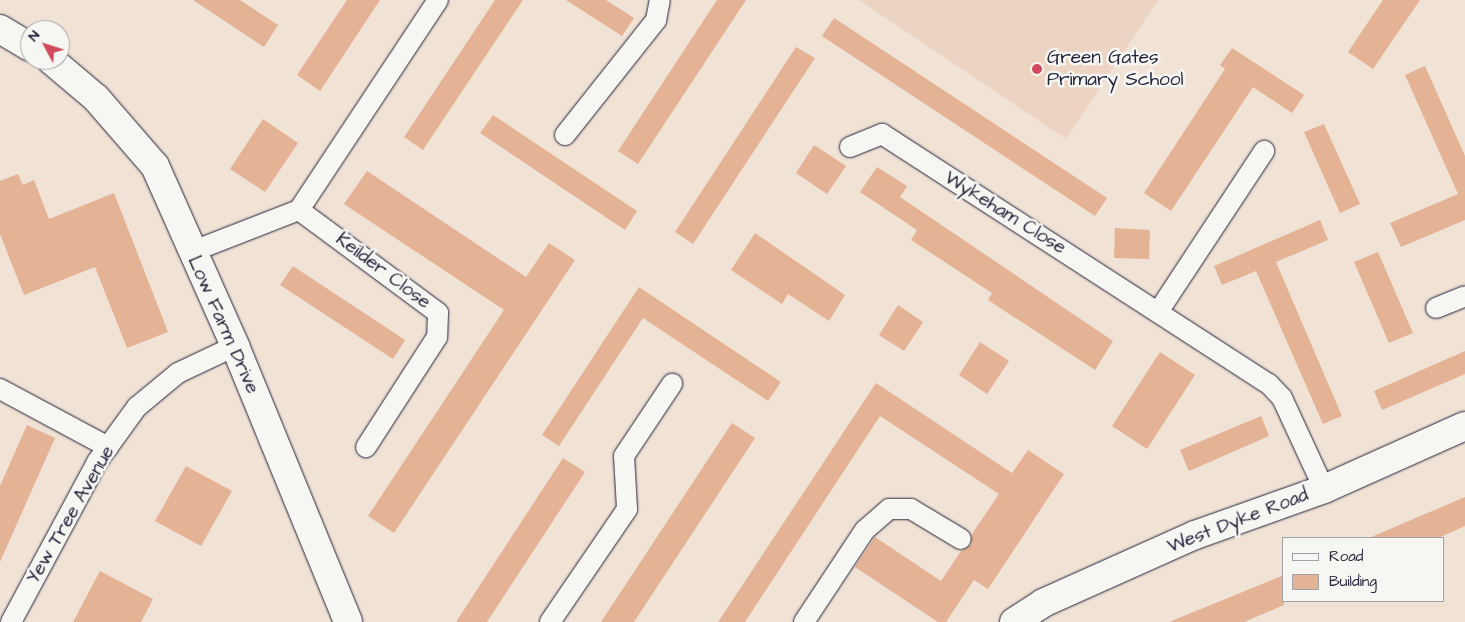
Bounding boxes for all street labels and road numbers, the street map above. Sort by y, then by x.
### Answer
street label: Wykeham Close [940,167,1070,259]
street label: Keilder Close [331,228,435,314]
street label: Low Farm Drive [182,253,264,397]
street label: Yew Tree Avenue [22,442,120,588]
street label: West Dyke Road [1164,484,1312,558]

